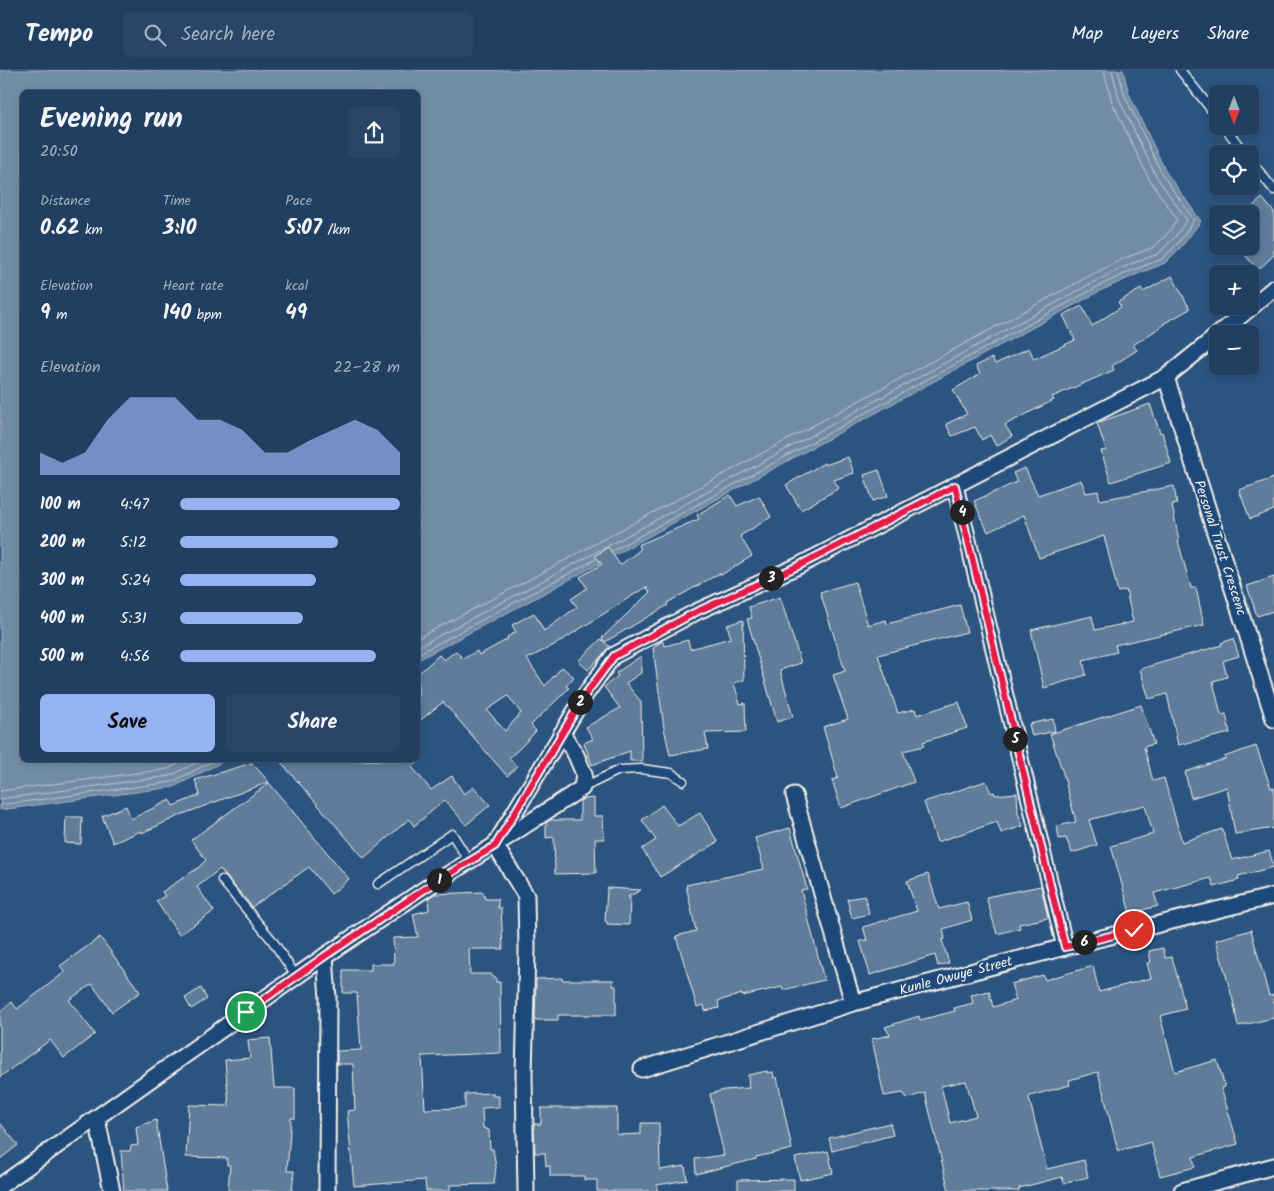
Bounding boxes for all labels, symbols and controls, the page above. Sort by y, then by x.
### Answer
search box [123,12,473,57]
text: Tempo [25,15,93,54]
text: Search here [181,20,275,50]
text: Map [1072,20,1103,49]
text: Layers [1131,20,1179,49]
text: Share [1207,20,1249,49]
icon: search [141,21,169,49]
north arrow [1209,85,1259,135]
map controls [1209,85,1259,375]
text: Evening run [40,97,183,142]
button: share [348,107,400,159]
text: 20:50 [40,139,78,164]
button: locate [1209,145,1259,195]
text: Distance [40,190,90,212]
text: Time [163,190,191,212]
text: Pace [285,190,312,212]
button: layers [1209,205,1259,255]
text: 0.62 [40,212,79,245]
text: 3:10 [163,212,196,245]
text: 5:07 [285,212,322,245]
text: km [79,219,103,241]
text: /km [322,219,350,241]
button: + [1209,265,1259,315]
text: Elevation [40,275,93,297]
text: Heart rate [163,275,224,297]
text: kcal [285,275,308,297]
text: 9 [40,297,51,330]
text: 140 [163,297,191,330]
text: 49 [285,297,307,330]
text: m [51,304,67,326]
text: bpm [191,304,222,326]
button: − [1209,325,1259,375]
text: Elevation [40,355,101,380]
text: 22–28 m [334,355,400,380]
street label: Personal Trust Crescenc [1188,477,1252,619]
text: 100 m [40,492,81,517]
text: 4:47 [120,492,149,517]
pin: 4 [950,500,974,524]
text: 4 [959,501,966,523]
text: 200 m [40,530,85,555]
text: 5:12 [120,530,147,555]
pin: 3 [758,566,784,590]
text: 3 [768,567,775,589]
text: 300 m [40,568,84,593]
text: 5:24 [120,568,151,593]
text: 400 m [40,606,84,631]
text: 5:31 [120,606,147,631]
text: 500 m [40,644,84,669]
text: 4:56 [120,644,150,669]
pin: 2 [568,690,592,714]
text: 2 [576,691,585,713]
button: Save [40,694,215,752]
button: Share [225,694,400,752]
pin: 5 [1002,726,1028,752]
text: 5 [1012,728,1019,750]
pin: 1 [426,868,452,892]
text: 1 [437,869,442,891]
pin [1113,909,1155,951]
icon: check [1120,916,1148,944]
pin: 6 [1072,930,1096,954]
text: 6 [1081,931,1088,953]
street label: Kunle Owuye Street [897,950,1016,1002]
pin [225,991,267,1033]
icon: arrive [232,998,260,1026]

